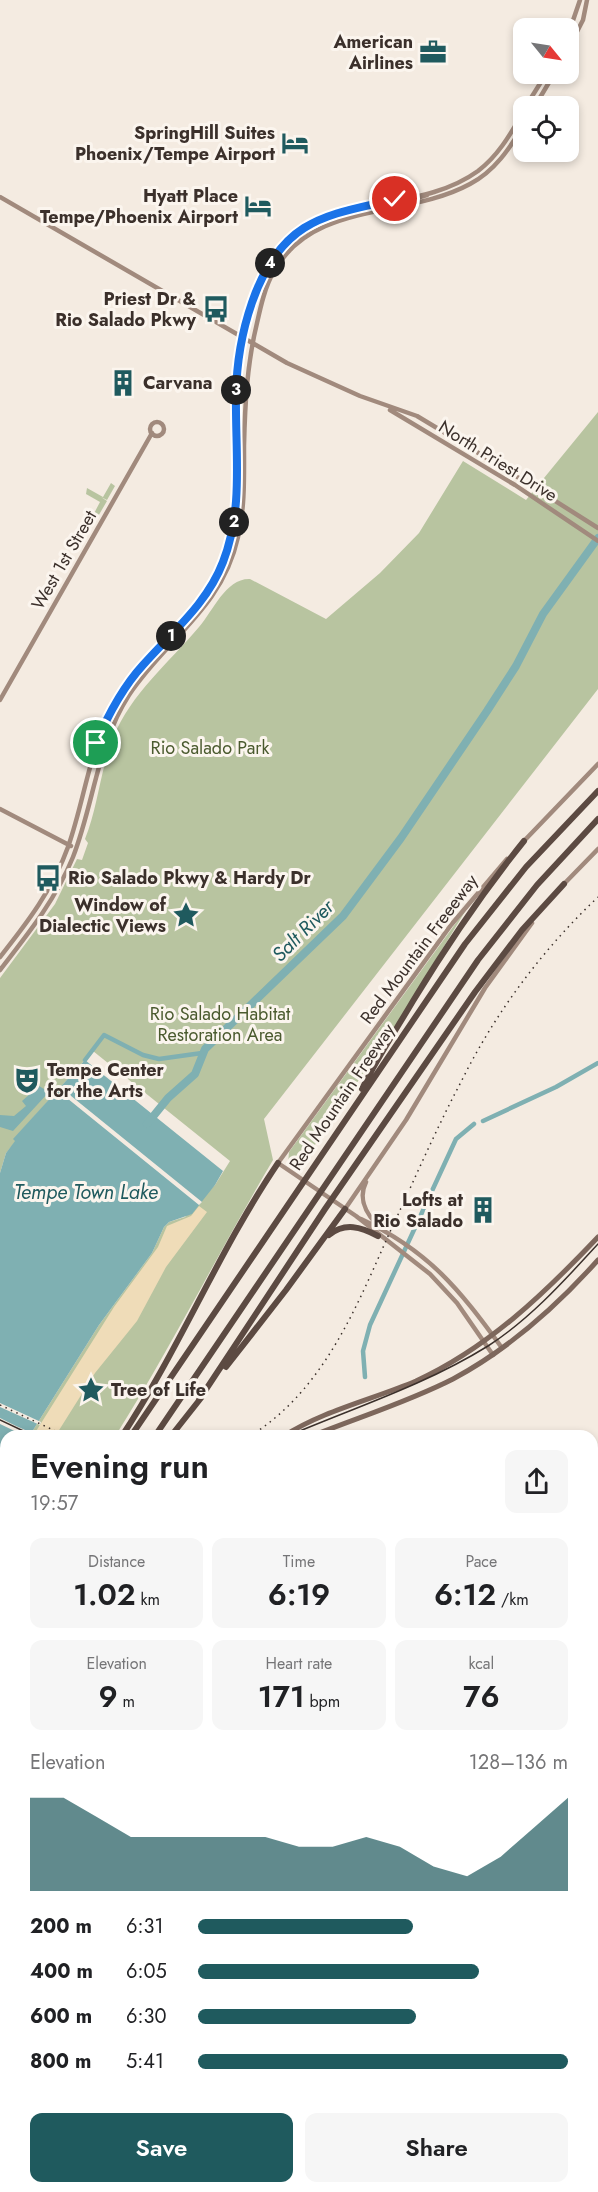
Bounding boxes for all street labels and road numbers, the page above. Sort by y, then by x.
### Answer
street label: North Priest Drive [434,414,562,508]
street label: West 1st Street [25,505,103,614]
street label: Red Mountain Freeeway [354,869,484,1029]
street label: Red Mountain Freeway [283,1018,401,1176]

